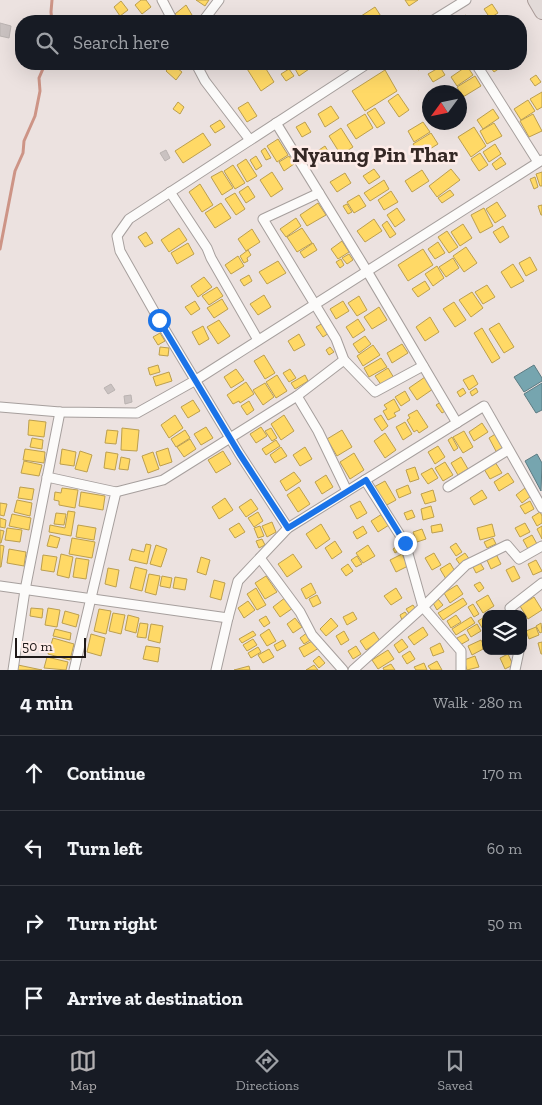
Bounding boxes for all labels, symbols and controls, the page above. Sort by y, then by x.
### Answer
search box [15,15,527,70]
icon: search [33,29,61,57]
text: Search here [73,31,169,54]
north arrow [422,85,467,130]
district label: Nyaung Pin Thar [292,141,458,168]
route start [148,309,171,332]
route end [394,532,417,555]
map controls [482,610,527,655]
button: layers [482,610,527,655]
scale bar [15,635,86,658]
text: 50 m [22,638,53,655]
text: 4 min [20,690,73,715]
text: Walk · 280 m [433,693,522,712]
icon: ahead [20,759,48,787]
text: Continue [67,762,145,785]
text: 170 m [482,764,522,783]
icon: left [20,834,48,862]
text: Turn left [67,837,142,860]
text: 60 m [487,839,522,858]
icon: right [20,909,48,937]
text: Turn right [67,912,157,935]
text: 50 m [487,914,522,933]
icon: arrive [20,984,48,1012]
text: Arrive at destination [67,987,243,1010]
tab: Map [69,1047,97,1094]
tab: Directions [236,1047,299,1094]
tab: Saved [438,1047,473,1094]

